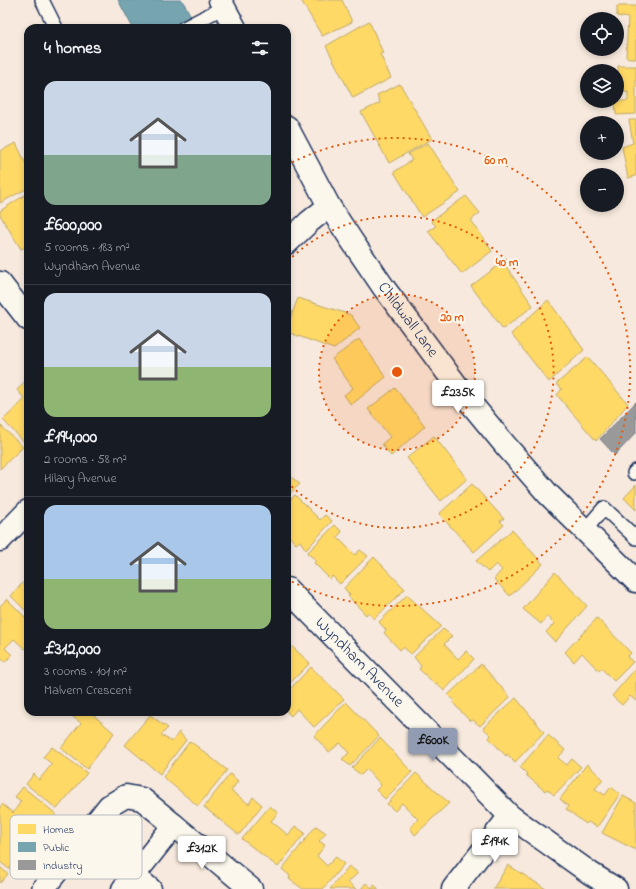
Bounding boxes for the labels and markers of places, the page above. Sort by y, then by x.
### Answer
centre of rings [390,365,404,379]
pin: £235K [430,380,486,414]
pin: £600K [405,728,461,762]
pin: £194K [467,829,523,863]
pin: £312K [174,836,230,870]

